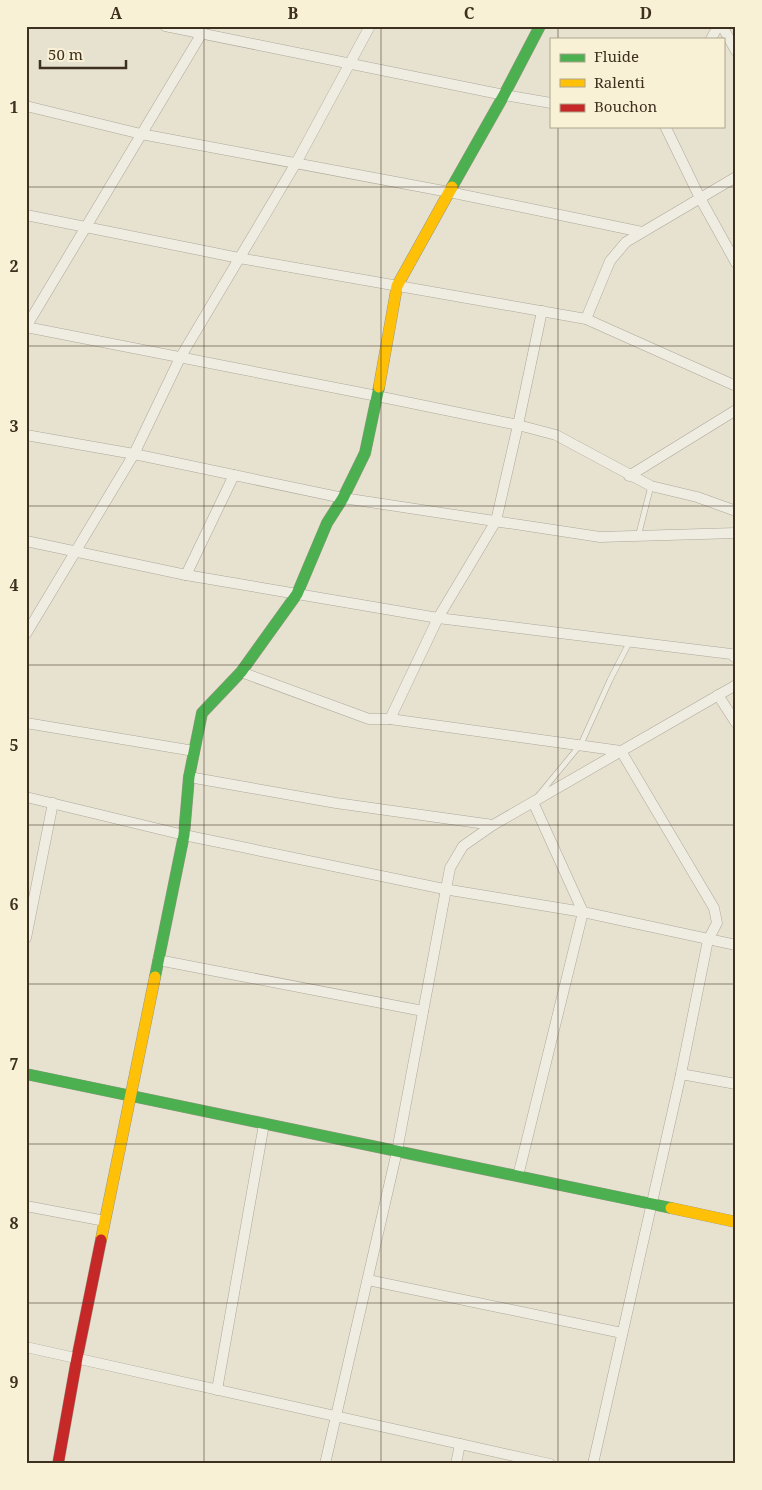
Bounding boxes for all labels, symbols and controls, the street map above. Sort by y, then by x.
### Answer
text: A [110,2,123,24]
text: B [288,2,299,24]
text: C [464,2,475,24]
text: D [640,2,652,24]
scale bar [40,38,126,70]
legend [550,38,724,128]
text: 50 m [48,44,83,64]
text: Fluide [594,46,639,66]
text: Ralenti [594,72,645,92]
text: 1 [9,96,19,118]
text: Bouchon [594,96,658,116]
text: 2 [9,255,19,277]
text: 3 [9,415,19,437]
text: 4 [9,574,19,596]
text: 5 [9,734,19,756]
text: 6 [9,893,19,915]
text: 7 [9,1053,19,1075]
text: 8 [9,1212,19,1234]
text: 9 [9,1371,19,1393]

